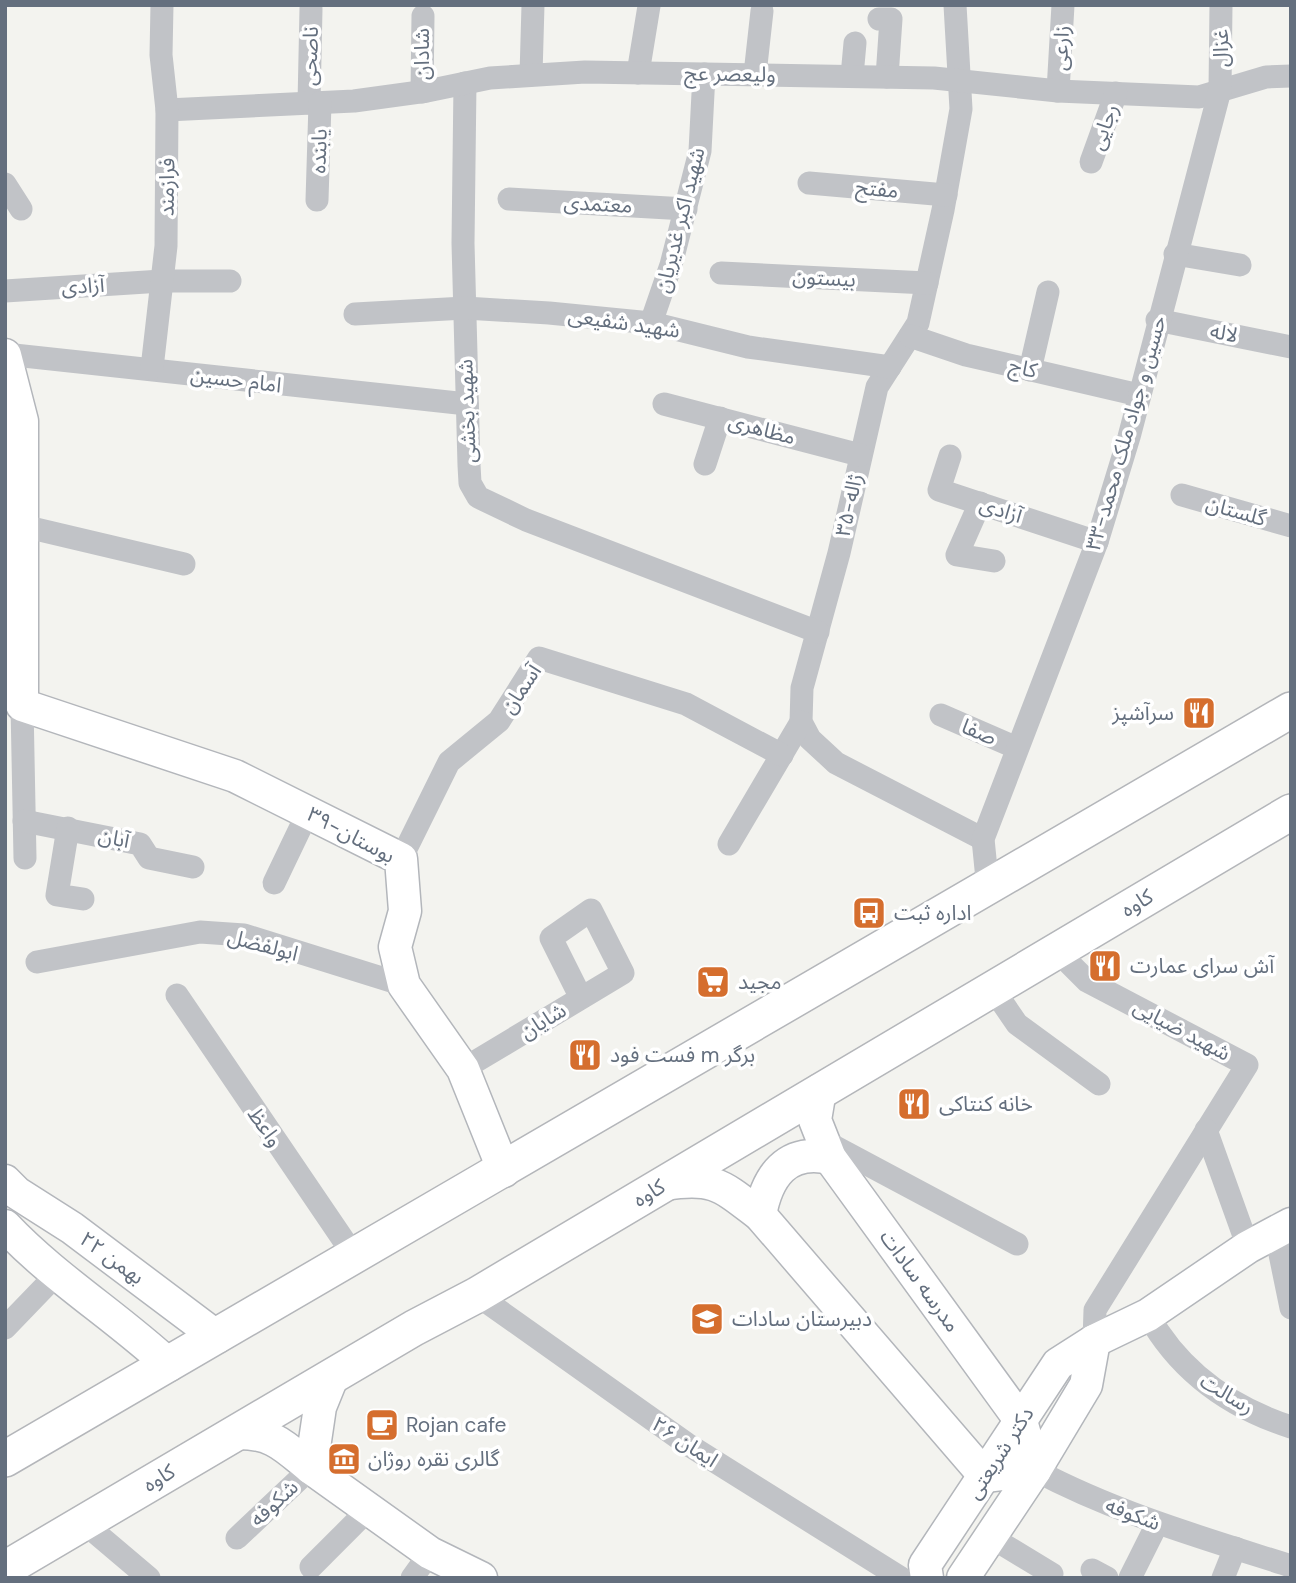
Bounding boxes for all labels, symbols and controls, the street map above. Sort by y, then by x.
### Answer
street label: زارعی [1046,25,1076,71]
street label: ناصحی [295,26,325,86]
street label: شادان [408,28,436,80]
street label: غزال [1207,29,1235,67]
street label: ولیعصر عج [684,59,776,90]
street label: رجایی [1083,100,1125,154]
street label: یابنده [304,128,334,174]
street label: شهید اکبر غدیریان [648,144,712,296]
street label: فرازمند [152,158,182,216]
street label: مفتح [854,173,900,206]
street label: معتمدی [563,188,633,220]
street label: بیستون [792,262,856,294]
street label: آزادی [61,271,106,301]
street label: شهید شفیعی [566,301,682,345]
street label: ۳۳-حسین و جواد ملک محمد [1079,312,1173,554]
street label: لاله [1208,317,1240,349]
street label: کاج [1006,351,1040,386]
street label: شهید بخشی [451,359,483,463]
street label: امام حسین [189,361,283,401]
street label: مظاهری [725,407,799,451]
street label: ۳۵-ژاله [829,471,869,539]
street label: گلستان [1203,489,1270,533]
street label: آزادی [976,490,1027,530]
street label: آسمان [494,658,548,719]
restaurant icon: سرآشپز [1180,694,1218,732]
place label: سرآشپز [1111,699,1174,727]
street label: صفا [957,712,1001,752]
street label: ۳۹-بوستان [302,800,400,870]
street label: آبان [96,821,133,855]
street label: کاوه [1116,882,1159,923]
bus stop icon: اداره ثبت [850,894,888,932]
place label: اداره ثبت [894,899,971,927]
street label: ابولفضل [225,922,301,968]
restaurant icon: آش سرای عمارت [1086,947,1124,985]
place label: آش سرای عمارت [1130,952,1275,980]
supermarket icon: مجید [694,963,732,1001]
place label: مجید [738,968,781,996]
street label: شهید ضیایی [1128,993,1236,1067]
street label: شایان [515,996,571,1046]
restaurant icon: فست فود m برگر [566,1036,604,1074]
place label: فست فود m برگر [610,1041,755,1069]
restaurant icon: خانه کنتاکی [895,1085,933,1123]
place label: خانه کنتاکی [939,1090,1033,1118]
street label: واعظ [241,1102,289,1152]
street label: کاوه [628,1172,671,1213]
street label: مدرسه سادات [873,1224,967,1338]
street label: ۲۲ بهمن [74,1225,150,1291]
school or university icon: دبیرستان سادات [688,1300,726,1338]
place label: دبیرستان سادات [732,1305,872,1333]
street label: رسالت [1195,1367,1259,1421]
street label: دکتر شریعتی [960,1401,1040,1505]
cafe icon: Rojan cafe [363,1406,401,1444]
street label: ۲۶ ایمان [647,1410,723,1474]
place label: Rojan cafe [406,1411,507,1439]
museum icon: گالری نقره روژان [325,1440,363,1478]
place label: گالری نقره روژان [368,1445,500,1473]
street label: کاوه [138,1457,181,1498]
street label: شکوفه [244,1473,304,1533]
street label: شکوفه [1102,1491,1164,1537]

